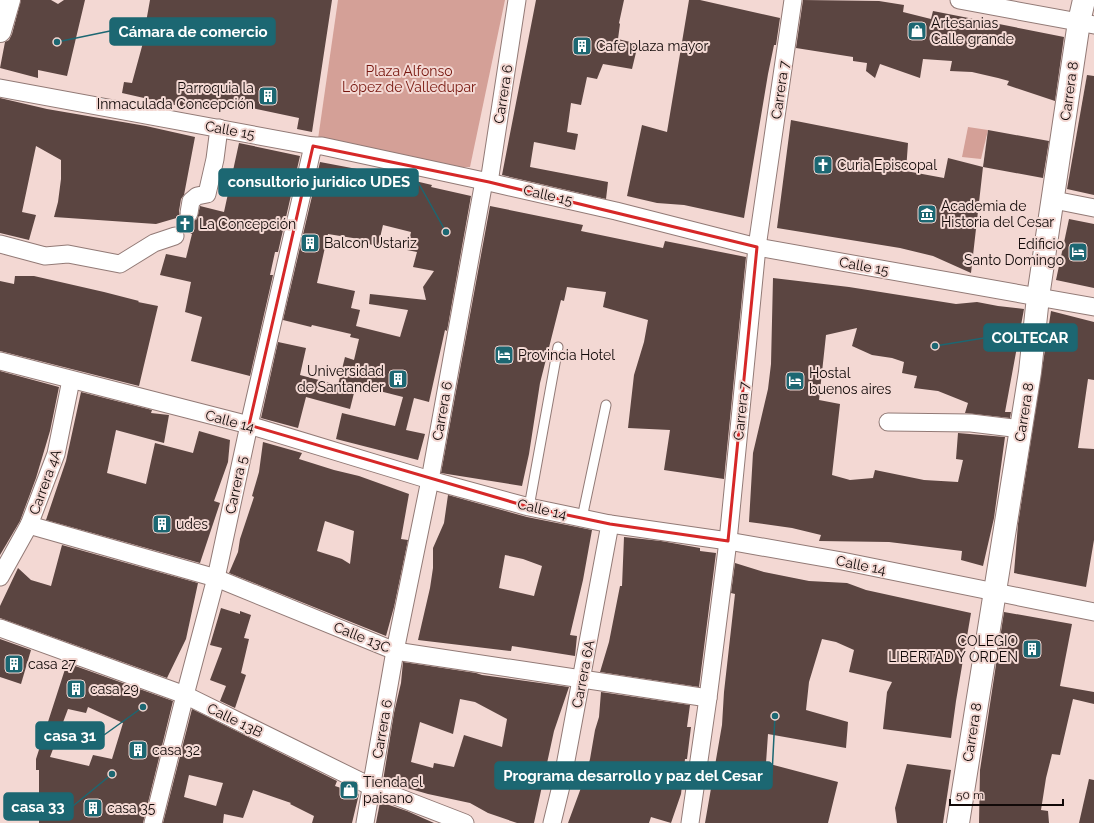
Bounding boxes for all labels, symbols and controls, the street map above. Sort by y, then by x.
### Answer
place label: Artesanias Calle grande [931,15,1014,47]
callout: Cámara de comercio [110,18,275,45]
shop icon: Artesanias Calle grande [906,20,928,42]
text: Cámara de comercio [118,23,268,41]
building icon: Cafe plaza mayor [571,35,593,57]
place label: Cafe plaza mayor [596,38,708,54]
street label: Carrera 7 [768,59,792,120]
street label: Carrera 8 [1057,60,1081,122]
park label: Plaza Alfonso López de Valledupar [342,63,476,95]
street label: Carrera 6 [490,63,516,125]
place label: Parroquia la Inmaculada Concepción [97,80,254,112]
building icon: Parroquia la Inmaculada Concepción [257,85,279,107]
street label: Calle 15 [204,118,256,142]
church icon: Curia Episcopal [812,154,834,176]
place label: Curia Episcopal [837,157,937,173]
callout: consultorio juridico UDES [219,169,418,196]
text: consultorio juridico UDES [228,173,410,191]
street label: Calle 15 [522,182,575,209]
place label: Academia de Historia del Cesar [941,198,1054,230]
museum icon: Academia de Historia del Cesar [916,203,938,225]
church icon: La Concepción [174,213,196,235]
place label: La Concepción [199,216,296,232]
building icon: Balcon Ustariz [299,232,321,254]
place label: Balcon Ustariz [324,235,417,251]
place label: Edificio Santo Domingo [964,236,1064,268]
hotel icon: Edificio Santo Domingo [1067,241,1089,263]
street label: Calle 15 [838,254,890,278]
callout: COLTECAR [984,324,1077,351]
text: COLTECAR [991,329,1069,347]
hotel icon: Provincia Hotel [493,344,515,366]
place label: Provincia Hotel [518,347,615,363]
place label: Universidad de Santander [297,363,384,395]
place label: Hostal buenos aires [809,365,892,397]
building icon: Universidad de Santander [387,368,409,390]
hotel icon: Hostal buenos aires [784,370,806,392]
street label: Carrera 6 [429,380,455,442]
street label: Carrera 7 [730,381,752,441]
street label: Carrera 8 [1011,381,1037,443]
street label: Calle 14 [204,407,257,435]
street label: Carrera 4A [26,447,64,517]
street label: Carrera 5 [222,454,250,515]
street label: Calle 14 [516,496,569,523]
building icon: udes [151,513,173,535]
place label: udes [176,516,208,532]
street label: Calle 14 [835,552,888,578]
street label: Calle 13C [331,618,393,656]
place label: COLEGIO LIBERTAD Y ORDEN [888,633,1018,665]
street label: Carrera 6A [569,638,598,709]
building icon: COLEGIO LIBERTAD Y ORDEN [1021,638,1043,660]
building icon: casa 27 [3,653,25,675]
place label: casa 27 [28,656,77,672]
building icon: casa 29 [65,678,87,700]
place label: casa 29 [90,681,139,697]
street label: Carrera 6 [369,698,395,760]
street label: Calle 13B [205,700,265,740]
street label: Carrera 8 [959,701,985,763]
callout: casa 31 [36,722,104,749]
text: casa 31 [44,727,97,745]
building icon: casa 32 [127,739,149,761]
place label: casa 32 [152,742,200,758]
callout: Programa desarrollo y paz del Cesar [495,762,772,789]
text: Programa desarrollo y paz del Cesar [503,767,763,785]
place label: Tienda el paisano [363,774,423,806]
shop icon: Tienda el paisano [338,779,360,801]
scale bar [950,781,1063,807]
text: 50 m [956,788,984,802]
callout: casa 33 [4,793,73,820]
building icon: casa 35 [82,797,104,819]
text: casa 33 [11,798,65,816]
place label: casa 35 [107,800,156,816]

